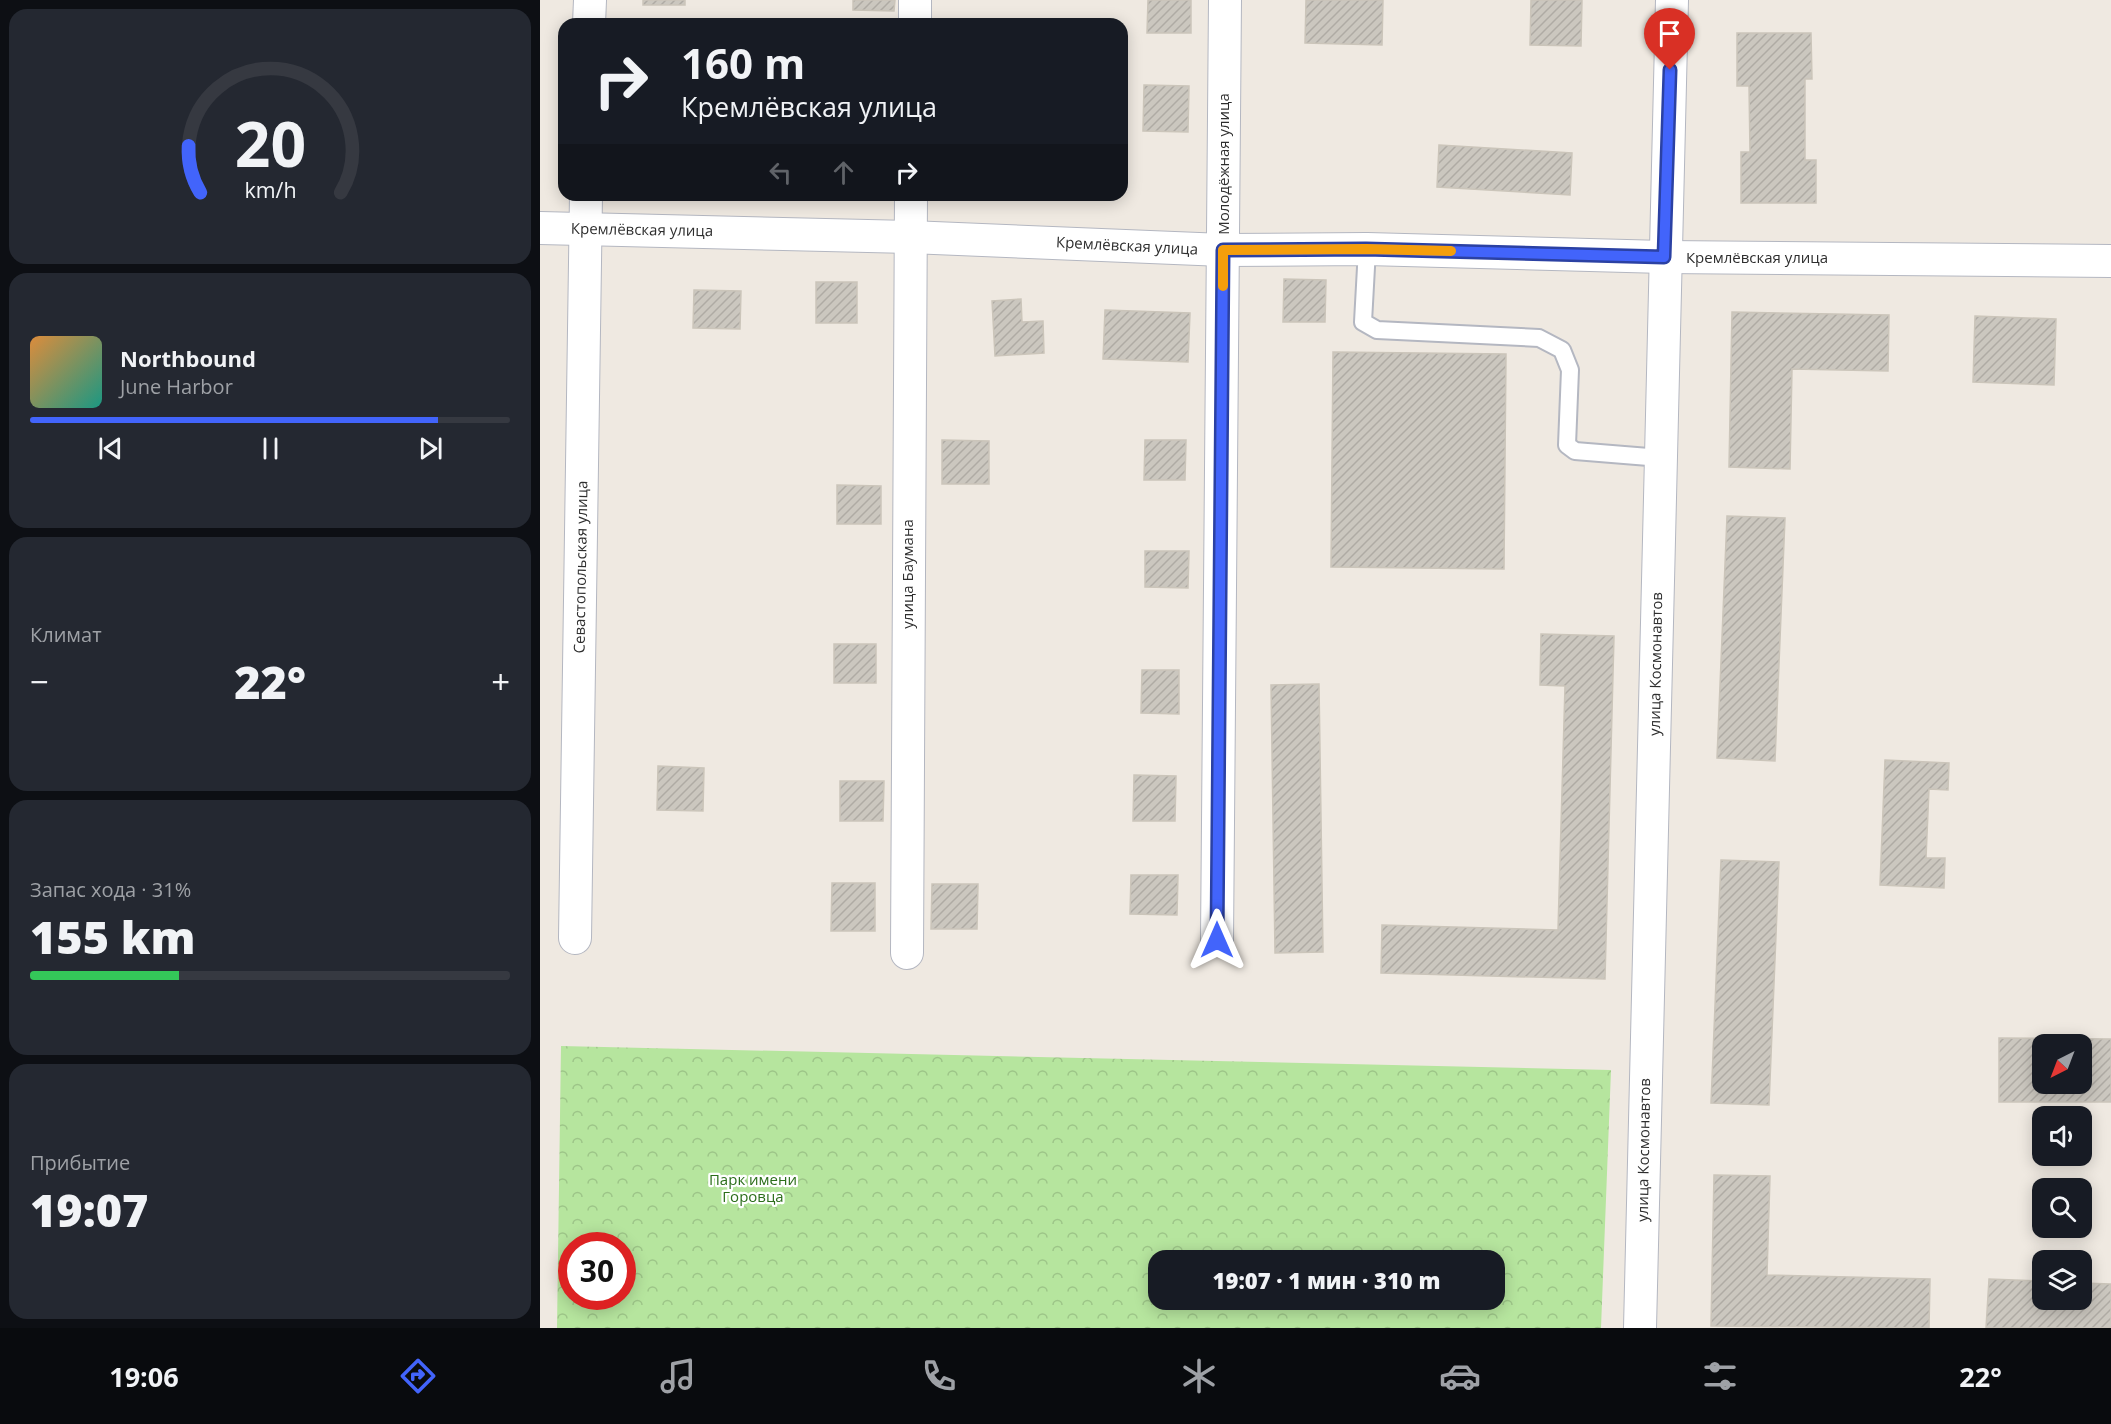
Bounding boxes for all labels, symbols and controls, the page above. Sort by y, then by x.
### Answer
pin [1644,8,1695,70]
icon: arrive [1653,17,1686,50]
text: 160 m [681,34,805,91]
icon: right [582,42,660,120]
text: Кремлёвская улица [681,88,937,125]
street label: Молодёжная улица [1213,93,1233,235]
text: 20 [234,101,306,186]
icon: left [764,156,797,189]
icon: ahead [827,156,860,189]
icon: right [890,156,923,189]
text: km/h [244,176,296,205]
street label: Кремлёвская улица [571,218,713,240]
street label: Кремлёвская улица [1056,231,1199,259]
street label: Кремлёвская улица [1686,247,1828,267]
text: Northbound [120,343,256,373]
text: June Harbor [120,373,233,400]
icon: previous [94,432,127,465]
icon: pause [254,432,287,465]
icon: next [414,432,447,465]
street label: Севастопольская улица [568,480,592,653]
street label: улица Баумана [897,519,917,629]
street label: улица Космонавтов [1644,592,1666,736]
text: Климат [30,621,102,648]
text: 22° [234,651,306,712]
text: − [30,659,49,704]
text: + [491,659,510,704]
text: Запас хода · 31% [30,876,191,903]
text: 155 km [30,906,195,967]
position arrow [1185,908,1249,972]
north arrow [2032,1034,2092,1094]
map controls [2032,1034,2092,1310]
street label: улица Космонавтов [1632,1078,1654,1222]
button: sound [2032,1106,2092,1166]
text: Прибытие [30,1149,130,1176]
park label: Парк имени Горовца [709,1169,797,1206]
button: search [2032,1178,2092,1238]
text: 19:07 [30,1179,148,1240]
speed limit sign: 30 [558,1232,636,1310]
button: layers [2032,1250,2092,1310]
text: 19:07 · 1 мин · 310 m [1213,1265,1440,1295]
icon: directions [397,1355,439,1397]
icon: music [657,1355,699,1397]
icon: phone [918,1355,960,1397]
icon: climate [1178,1355,1220,1397]
icon: car [1439,1355,1481,1397]
icon: filters [1699,1355,1741,1397]
text: 19:06 [109,1358,179,1395]
text: 22° [1959,1358,2002,1395]

